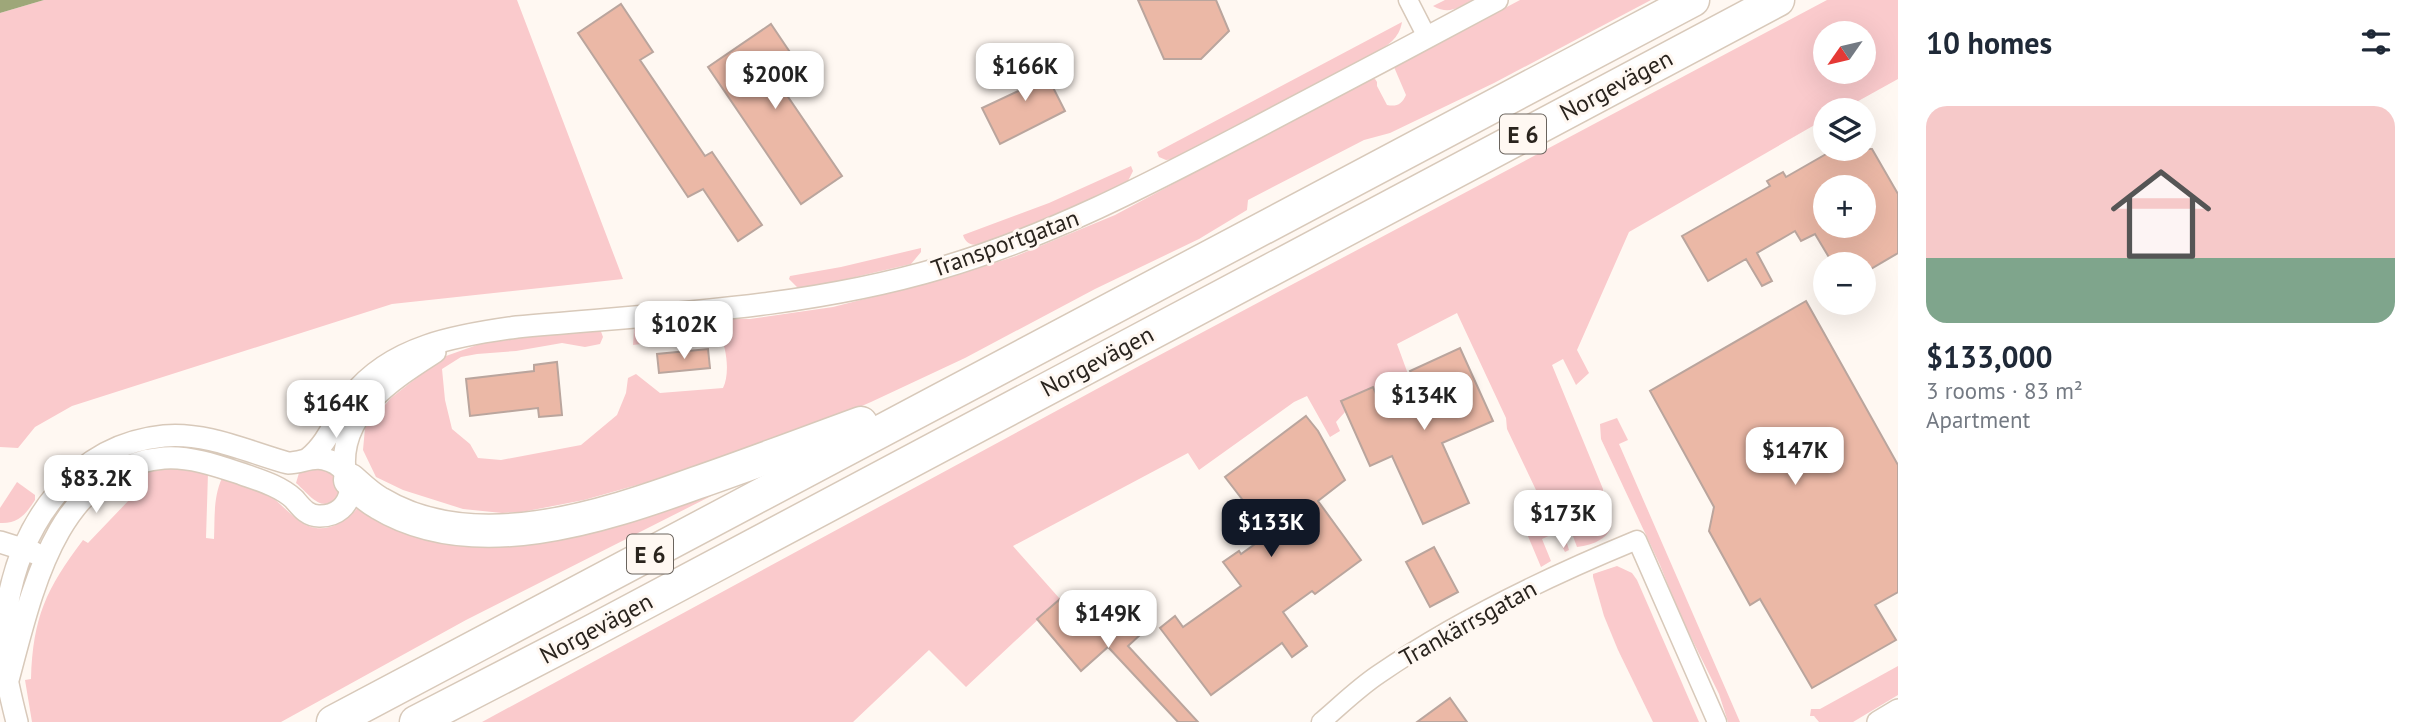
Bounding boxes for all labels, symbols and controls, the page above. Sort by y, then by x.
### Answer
north arrow [1813,21,1876,84]
map controls [1813,21,1876,315]
text: 10 homes [1926,23,2052,62]
icon: filters [2357,23,2395,61]
street label: Norgevägen [1554,42,1678,128]
pin: $166K [976,43,1074,103]
text: $166K [992,51,1058,80]
pin: $200K [726,52,824,111]
text: $200K [742,59,808,88]
button: layers [1813,98,1876,161]
road number: E 6 [1500,114,1546,154]
icon: home [2098,151,2224,277]
button: + [1813,175,1876,238]
street label: Transportgatan [927,202,1083,284]
button: − [1813,252,1876,315]
pin: $102K [635,302,733,361]
text: $102K [651,309,717,338]
street label: Norgevägen [1035,318,1159,404]
text: $133,000 [1926,337,2053,376]
pin: $134K [1375,372,1473,432]
text: 3 rooms · 83 m² [1926,376,2083,405]
pin: $164K [287,380,385,440]
text: $134K [1391,380,1457,409]
text: $164K [303,388,369,417]
text: Apartment [1926,405,2030,434]
pin: $147K [1746,428,1844,487]
text: $147K [1762,435,1828,464]
pin: $83.2K [39,456,153,515]
text: $83.2K [60,463,132,492]
pin: $173K [1514,490,1612,550]
text: $173K [1530,498,1596,527]
pin: $133K [1222,500,1320,559]
text: $133K [1238,507,1304,536]
road number: E 6 [627,534,673,574]
street label: Trankärrsgatan [1394,573,1542,673]
street label: Norgevägen [534,585,658,671]
pin: $149K [1059,590,1157,650]
text: $149K [1075,598,1141,627]

